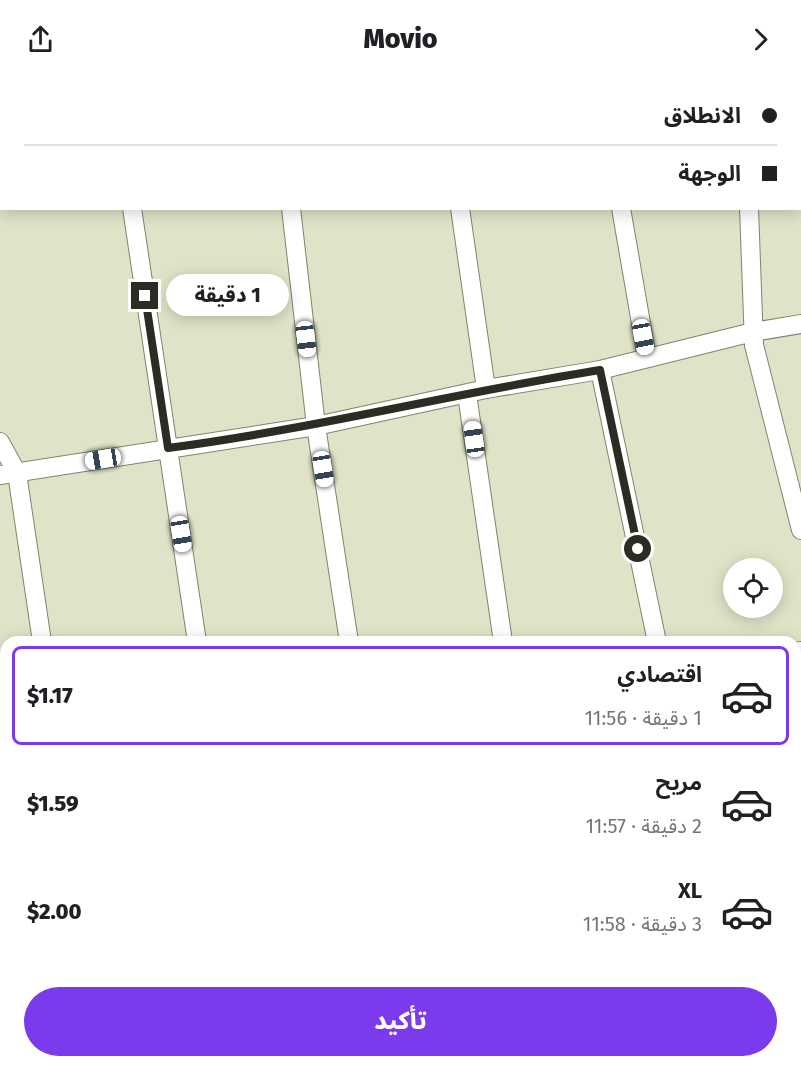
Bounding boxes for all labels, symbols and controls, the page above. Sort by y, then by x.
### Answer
icon: share [24,23,57,56]
text: Movio [363,23,438,55]
icon: forward [744,23,777,56]
text: الانطلاق [664,102,741,129]
text: الوجهة [678,160,741,187]
callout: 1 دقيقة [166,275,289,317]
route end [131,282,158,309]
text: 1 دقيقة [194,283,261,307]
car [631,318,655,356]
car [295,320,317,358]
car [463,420,485,458]
car [84,447,122,471]
car [311,450,335,488]
car [169,515,193,553]
route start [624,535,651,562]
map controls [723,558,783,618]
button: locate [723,558,783,618]
text: اقتصادي [617,661,702,688]
icon: car [720,669,774,723]
text: $1.17 [27,682,73,709]
text: 1 دقيقة · 11:56 [584,706,702,730]
text: مريح [656,769,702,796]
icon: car [720,777,774,831]
text: $1.59 [27,790,79,817]
text: 2 دقيقة · 11:57 [585,814,702,838]
text: XL [678,877,702,904]
icon: car [720,885,774,939]
text: $2.00 [27,898,82,925]
text: 3 دقيقة · 11:58 [583,912,702,936]
button: تأكيد [24,987,777,1056]

